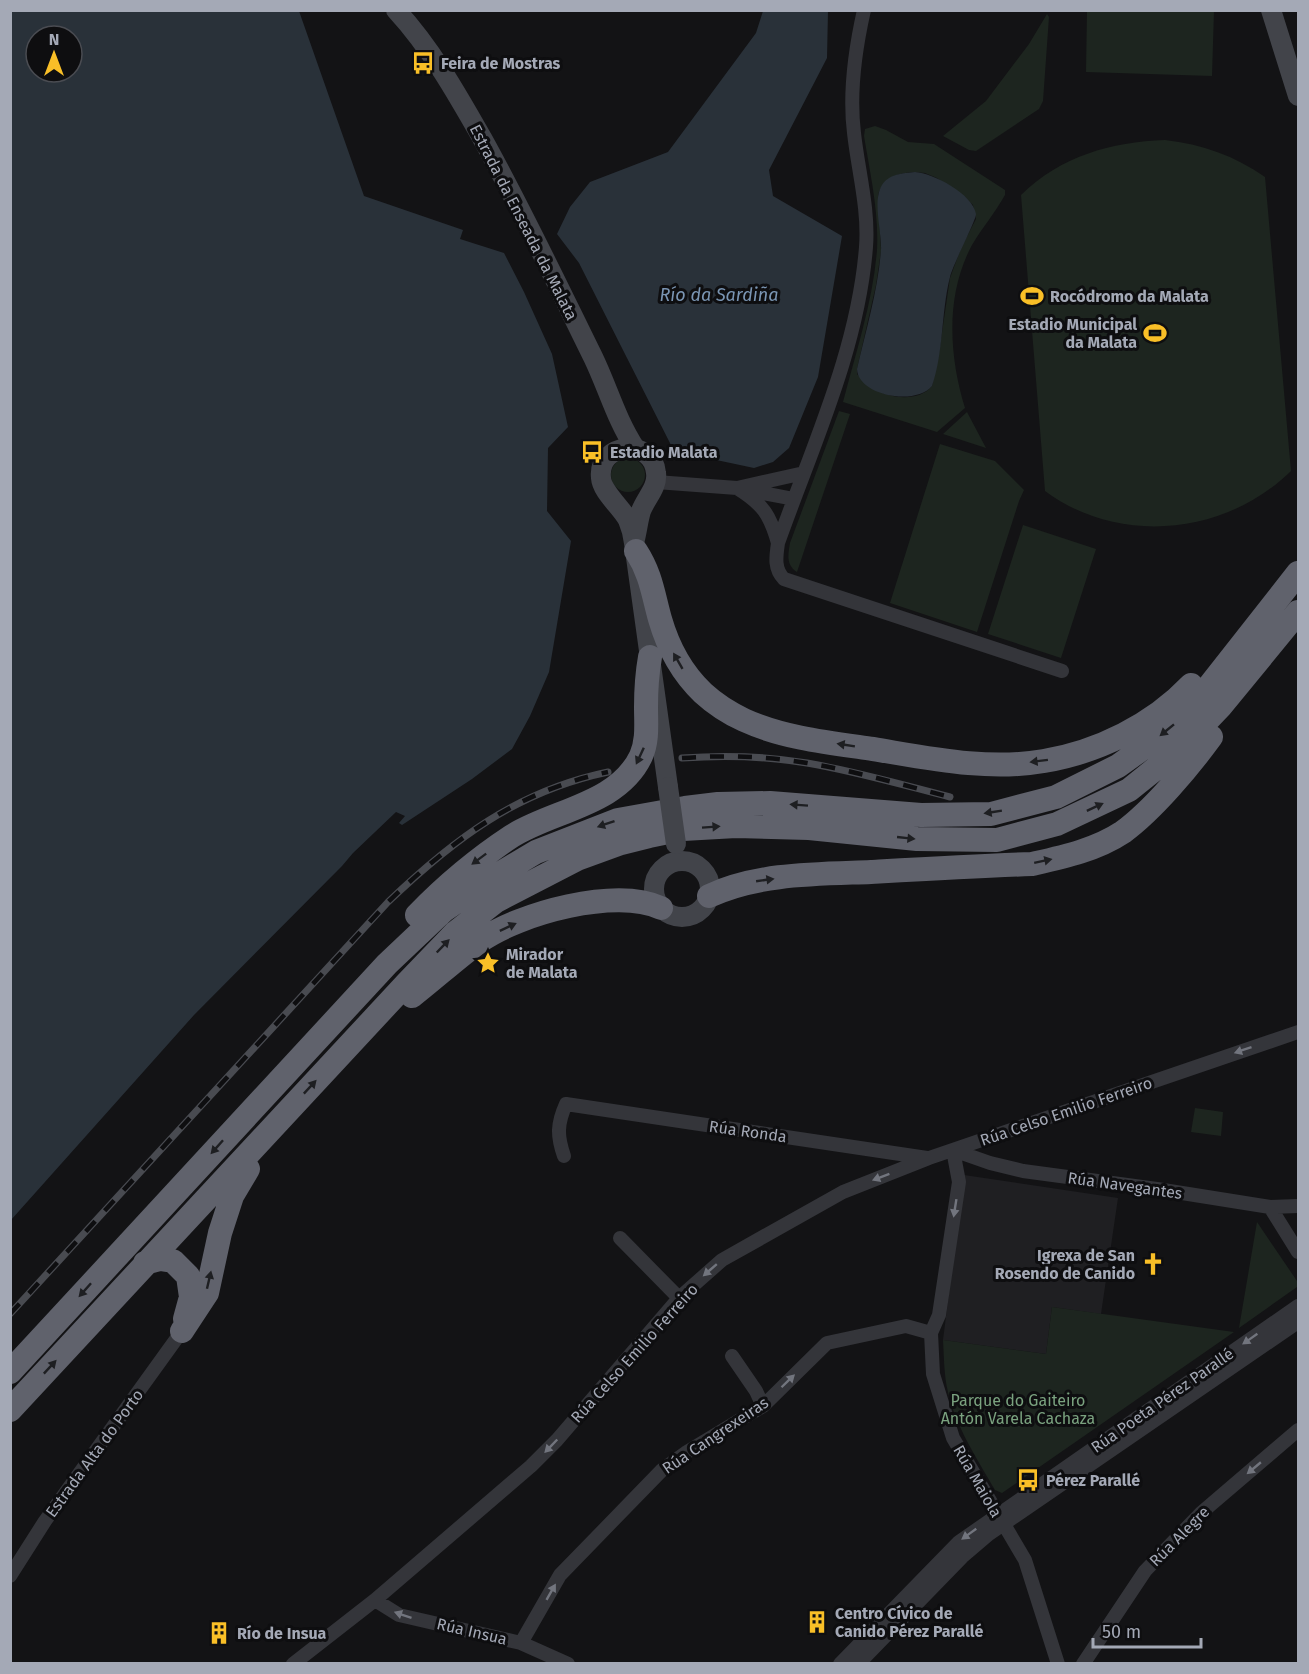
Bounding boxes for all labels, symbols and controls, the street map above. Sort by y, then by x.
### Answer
north arrow [24,24,84,84]
text: N [49,30,59,49]
bus stop icon: Feira de Mostras [410,50,436,76]
place label: Feira de Mostras [441,54,561,73]
street label: Estrada da Enseada da Malata [466,121,581,323]
sports icon: Rocódromo da Malata [1019,283,1045,309]
water label: Río da Sardiña [660,284,778,306]
place label: Rocódromo da Malata [1050,287,1209,306]
place label: Estadio Municipal da Malata [1009,315,1137,352]
sports icon: Estadio Municipal da Malata [1142,320,1168,346]
bus stop icon: Estadio Malata [579,439,605,465]
place label: Estadio Malata [610,443,718,462]
one-way arrow [673,652,683,669]
one-way arrow [1159,724,1175,737]
one-way arrow [836,740,855,749]
one-way arrow [635,747,644,764]
one-way arrow [1029,756,1048,766]
one-way arrow [789,801,808,810]
one-way arrow [1086,802,1103,811]
one-way arrow [983,808,1002,817]
one-way arrow [597,820,615,830]
one-way arrow [702,823,721,832]
one-way arrow [896,833,915,843]
one-way arrow [472,853,487,865]
one-way arrow [1034,856,1053,866]
one-way arrow [756,876,775,885]
one-way arrow [500,923,517,932]
one-way arrow [435,940,449,954]
place label: Mirador de Malata [506,945,578,982]
place icon: Mirador de Malata [475,950,501,976]
one-way arrow [1234,1046,1252,1056]
street label: Rúa Celso Emilio Ferreiro [978,1073,1155,1150]
one-way arrow [303,1079,317,1094]
street label: Rúa Ronda [708,1117,788,1146]
one-way arrow [210,1139,224,1153]
street label: Rúa Navegantes [1066,1168,1184,1203]
one-way arrow [871,1172,889,1182]
one-way arrow [951,1199,960,1218]
place label: Igrexa de San Rosendo de Canido [995,1246,1135,1283]
church icon: Igrexa de San Rosendo de Canido [1140,1251,1166,1277]
one-way arrow [702,1264,718,1277]
one-way arrow [205,1271,215,1290]
street label: Rúa Celso Emilio Ferreiro [567,1280,702,1427]
one-way arrow [78,1283,92,1298]
one-way arrow [1243,1333,1259,1345]
street label: Rúa Poeta Pérez Parallé [1087,1344,1237,1457]
one-way arrow [43,1359,57,1374]
one-way arrow [781,1374,796,1388]
street label: Estrada Alta do Porto [42,1386,147,1521]
park label: Parque do Gaiteiro Antón Varela Cachaza [941,1391,1095,1428]
street label: Rúa Cangrexeiras [659,1393,772,1478]
one-way arrow [545,1438,559,1452]
street label: Rúa Maiola [949,1442,1006,1521]
one-way arrow [1246,1461,1262,1474]
bus stop icon: Pérez Parallé [1015,1467,1041,1493]
place label: Pérez Parallé [1046,1471,1140,1490]
street label: Rúa Alegre [1145,1502,1213,1570]
one-way arrow [962,1528,978,1540]
one-way arrow [546,1583,556,1600]
place label: Centro Cívico de Canido Pérez Parallé [835,1604,983,1641]
building icon: Centro Cívico de Canido Pérez Parallé [804,1609,830,1635]
one-way arrow [394,1610,412,1619]
scale bar [1093,1611,1201,1649]
street label: Rúa Insua [435,1614,509,1649]
building icon: Río de Insua [206,1620,232,1646]
text: 50 m [1102,1621,1141,1643]
place label: Río de Insua [237,1624,327,1643]

